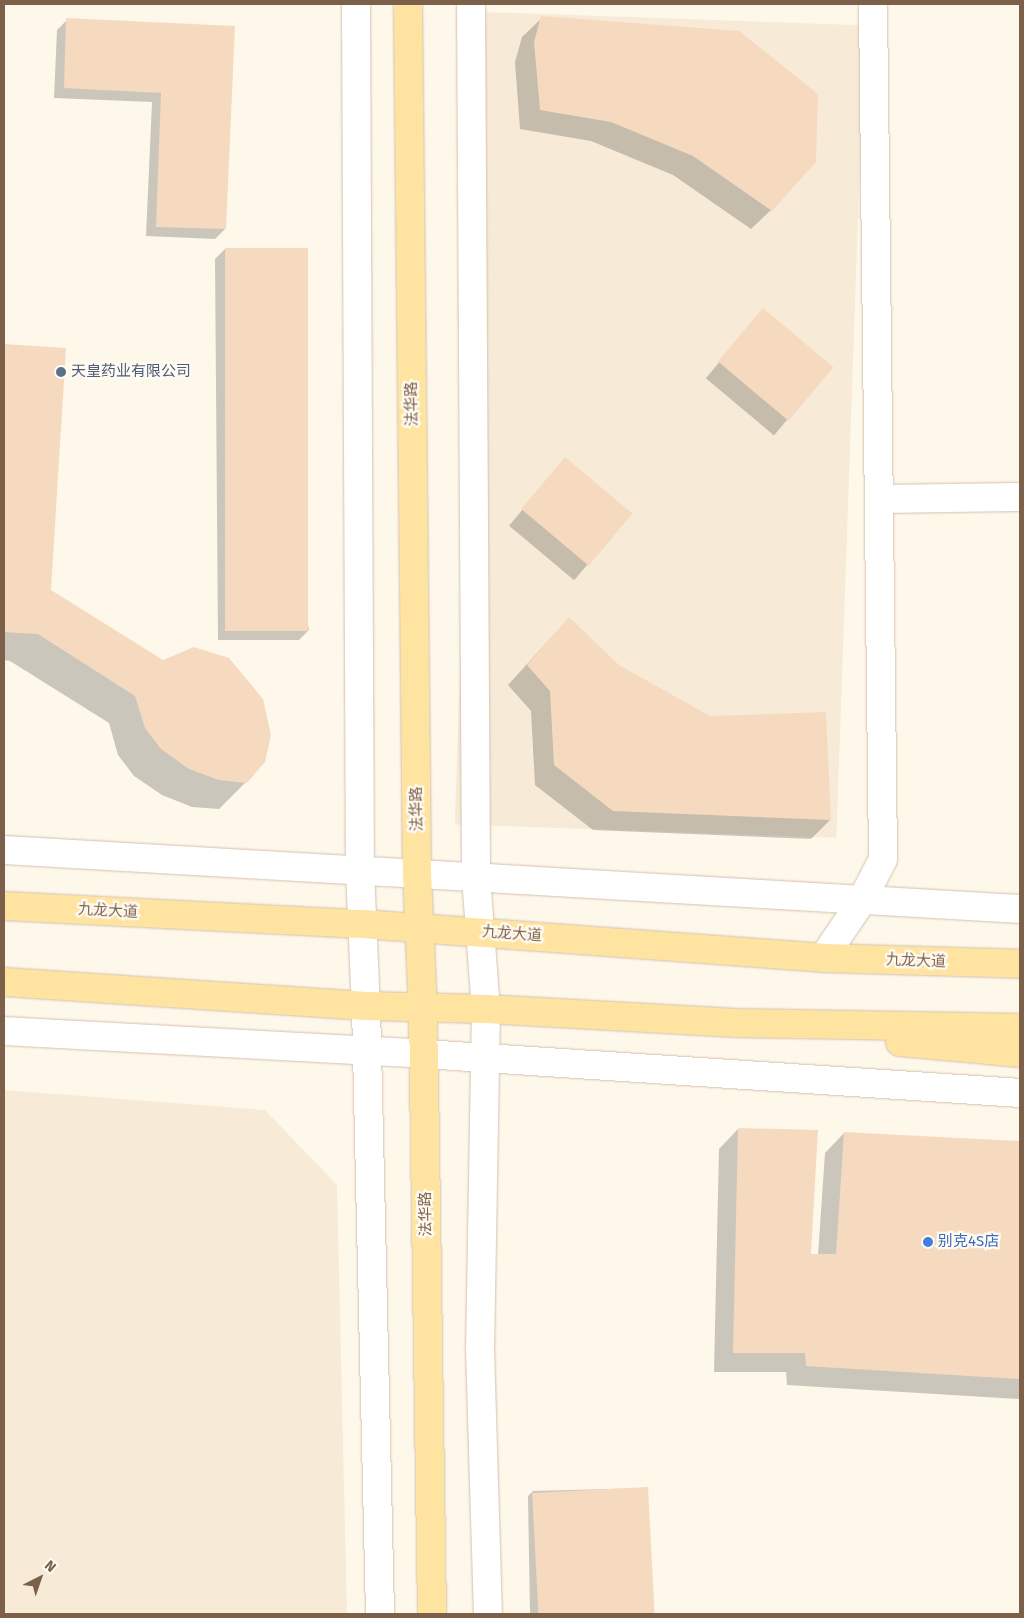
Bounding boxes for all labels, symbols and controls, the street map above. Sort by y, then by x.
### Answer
place label: 天皇药业有限公司 [71,363,191,381]
marker: 天皇药业有限公司 [55,366,67,378]
street label: 法华路 [403,381,421,427]
street label: 法华路 [408,786,426,832]
street label: 九龙大道 [78,900,138,922]
street label: 九龙大道 [481,923,543,945]
street label: 九龙大道 [886,951,946,971]
street label: 法华路 [417,1191,435,1237]
place label: 别克4S店 [938,1233,999,1251]
marker: 别克4S店 [922,1236,934,1248]
north arrow [15,1553,65,1603]
text: N [41,1557,59,1576]

